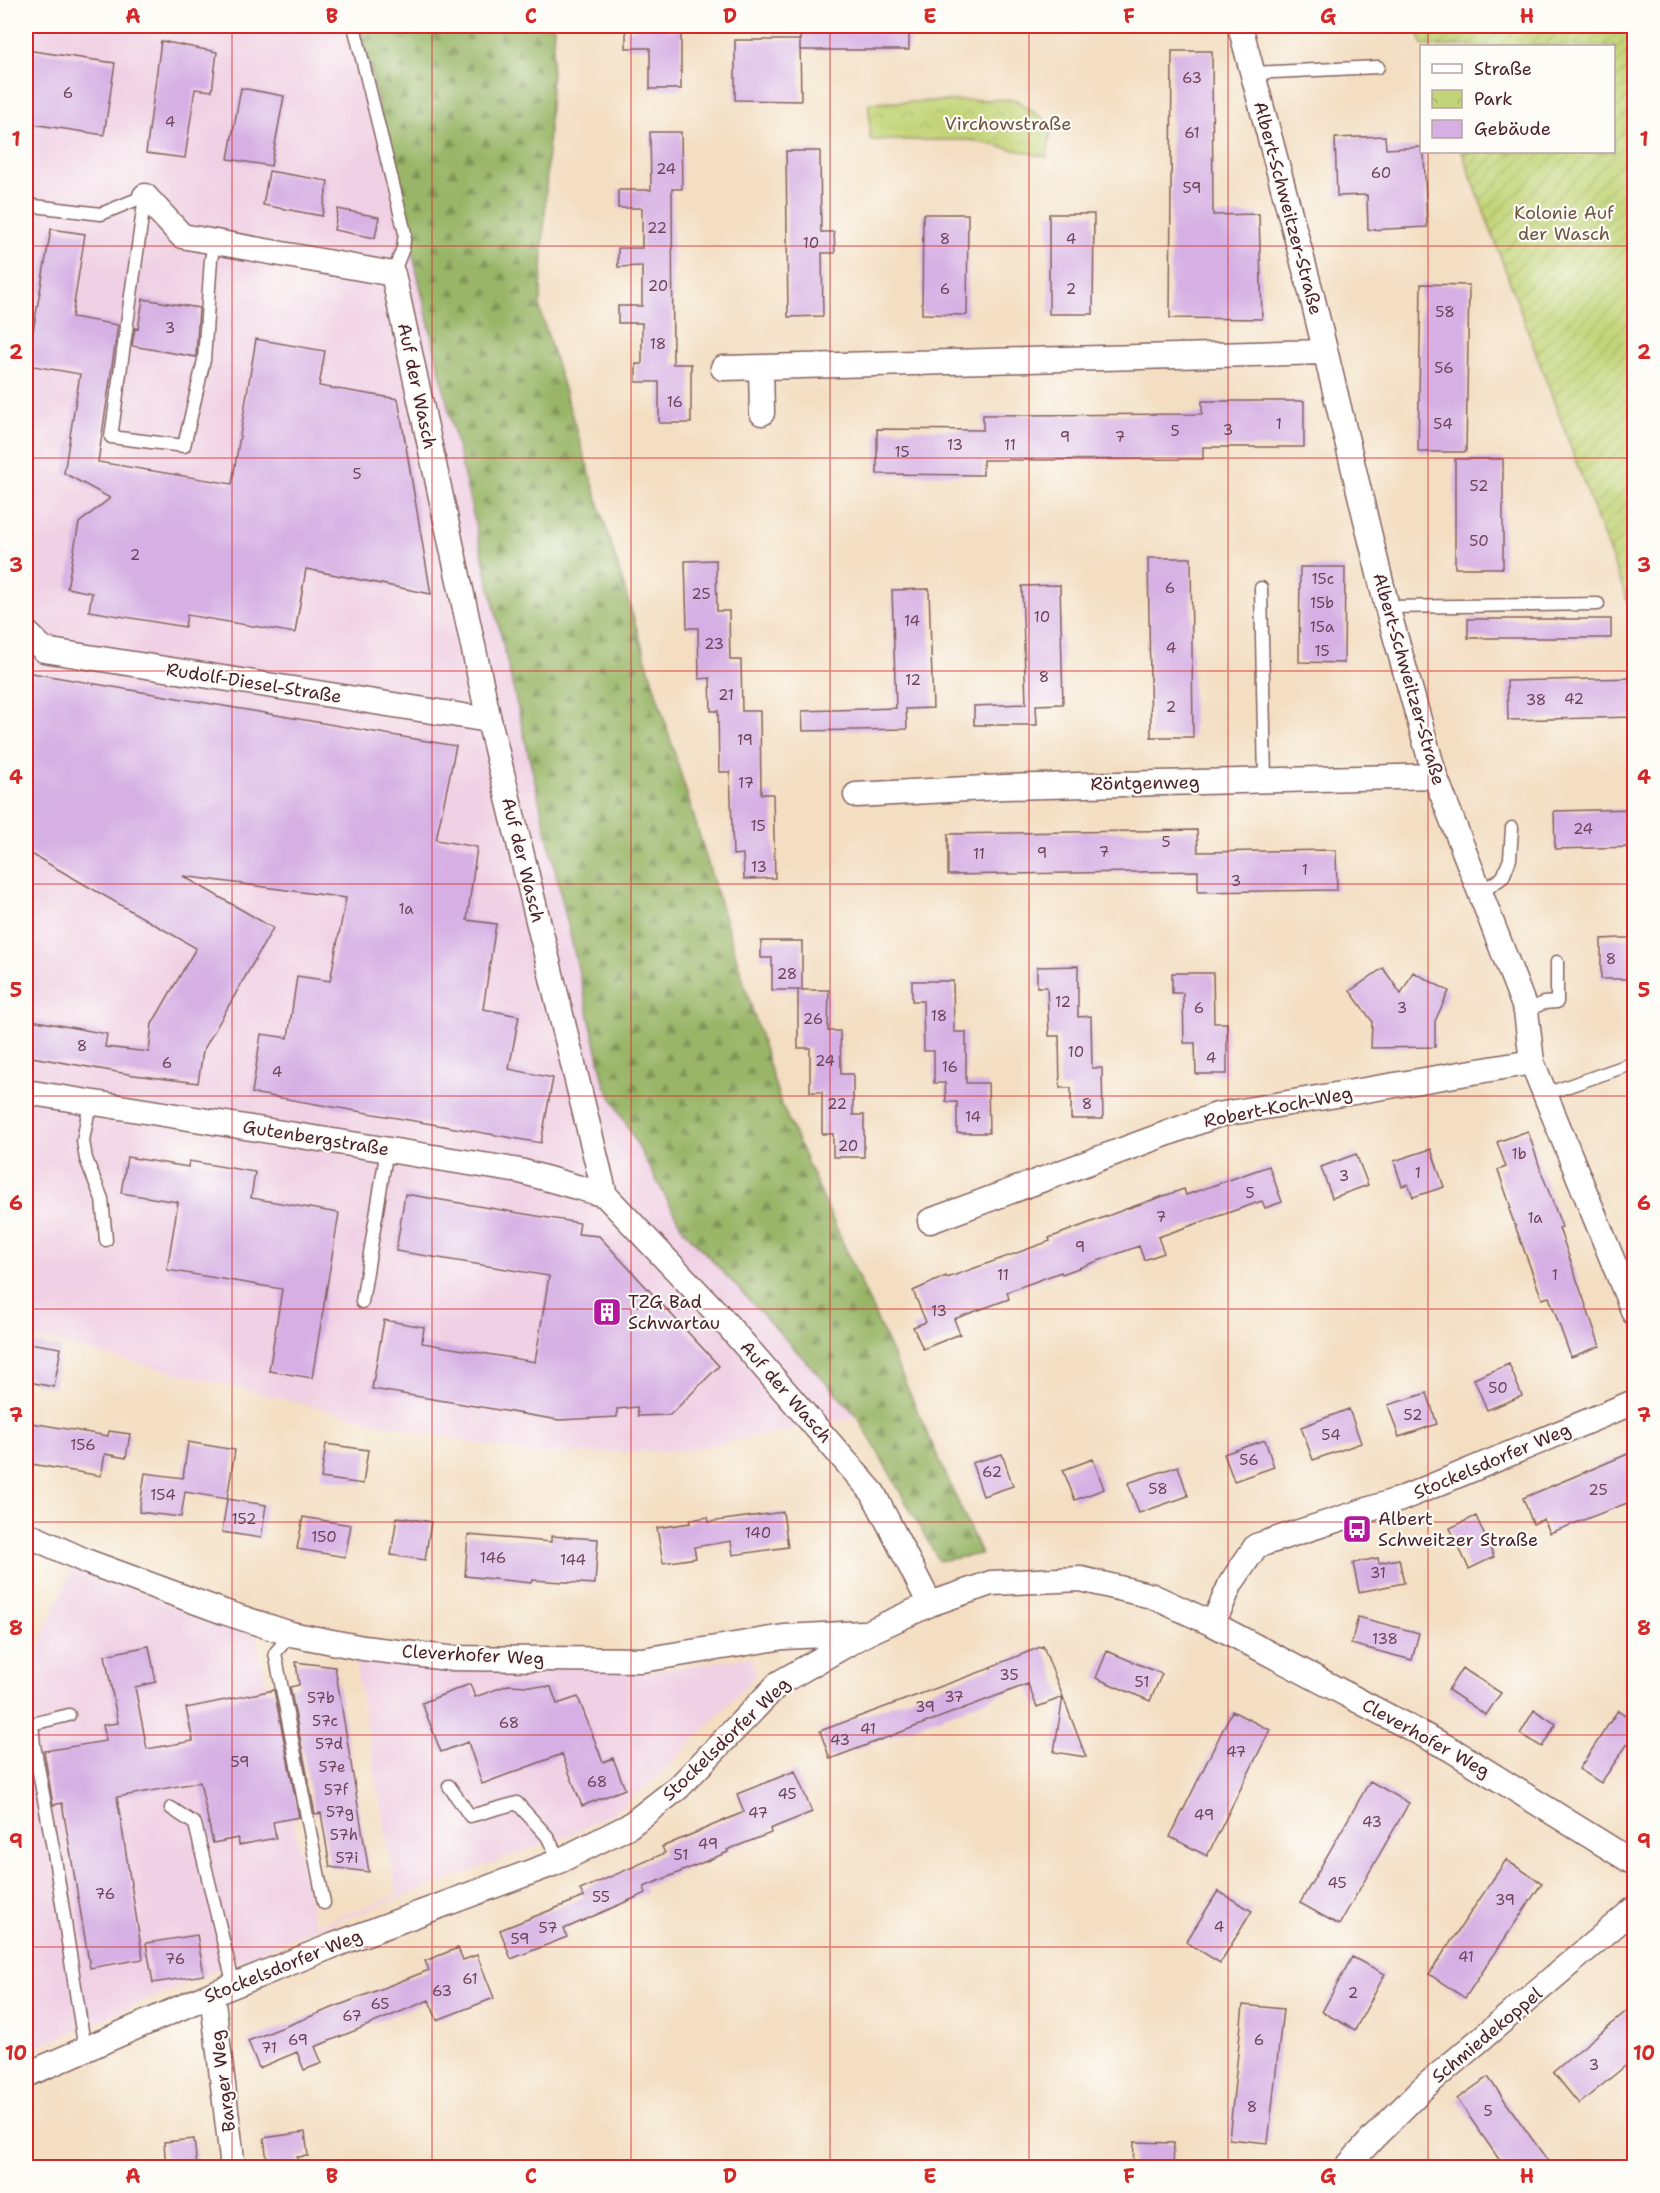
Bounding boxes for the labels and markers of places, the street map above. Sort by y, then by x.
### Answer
place label: TZG Bad Schwartau [628,1290,720,1335]
building icon: TZG Bad Schwartau [591,1296,623,1328]
place label: Albert Schweitzer Straße [1378,1507,1538,1552]
bus stop icon: Albert Schweitzer Straße [1341,1513,1373,1545]

